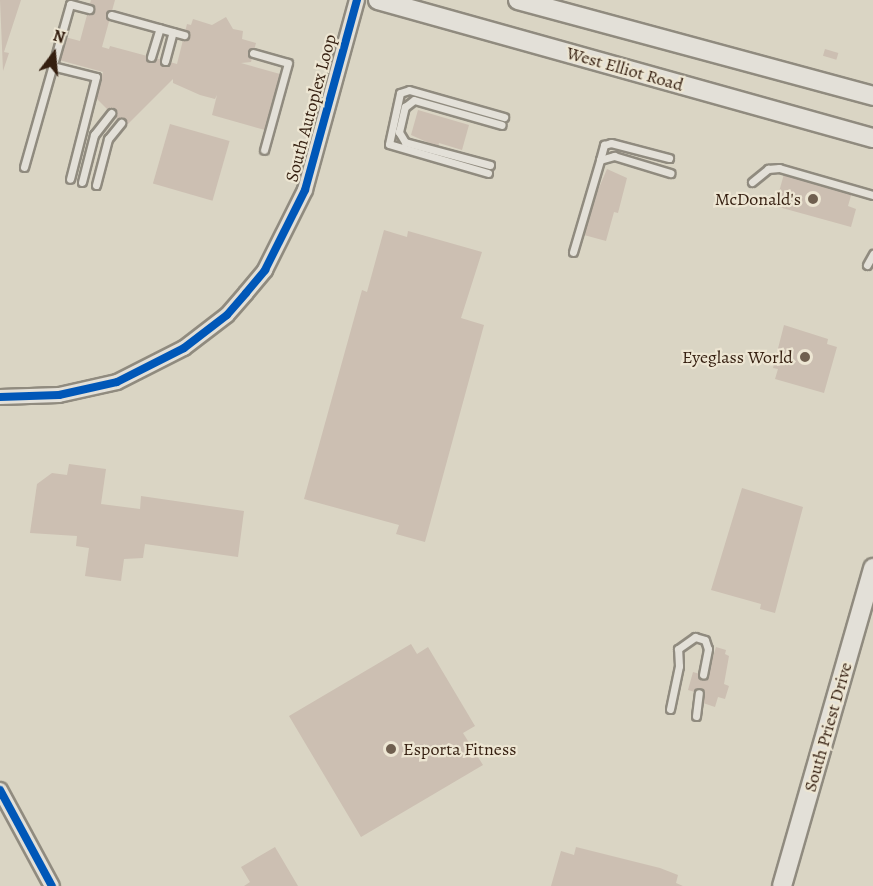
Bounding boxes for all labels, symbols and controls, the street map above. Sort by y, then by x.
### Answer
north arrow [24,24,84,84]
text: N [50,25,68,49]
street label: South Autoplex Loop [281,32,341,184]
street label: West Elliot Road [564,42,686,96]
place label: McDonald's [715,188,801,210]
marker: McDonald's [806,192,820,206]
place label: Eyeglass World [682,346,793,368]
marker: Eyeglass World [798,350,812,364]
street label: South Priest Drive [799,660,857,794]
place label: Esporta Fitness [403,738,516,760]
marker: Esporta Fitness [384,742,398,756]

